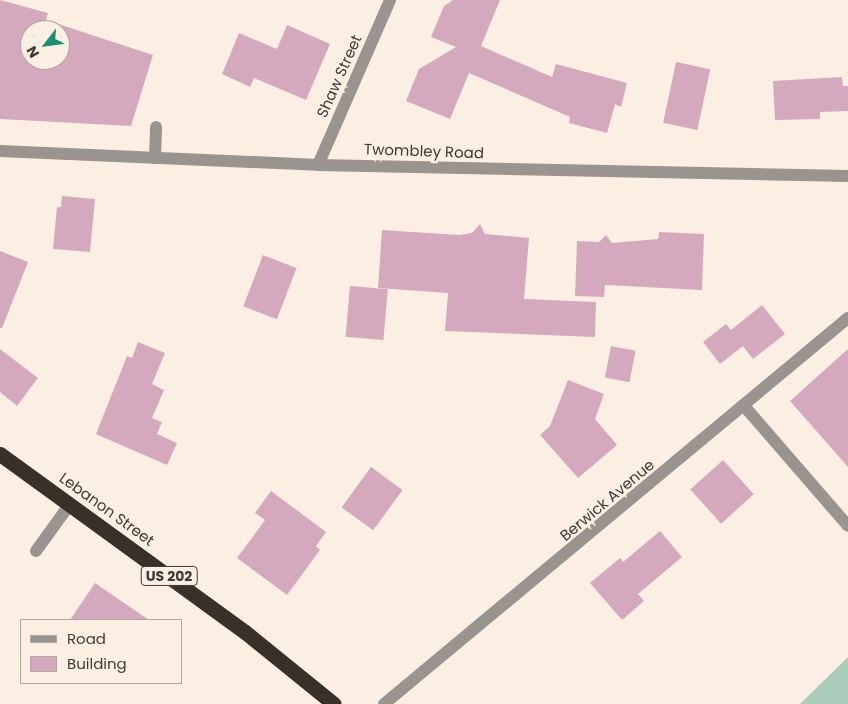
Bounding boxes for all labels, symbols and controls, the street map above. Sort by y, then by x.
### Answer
north arrow [20,20,70,70]
street label: Shaw Street [313,32,365,120]
text: N [22,42,44,62]
street label: Twombley Road [364,140,484,162]
street label: Berwick Avenue [556,455,658,545]
street label: Lebanon Street [56,469,158,549]
road number: US 202 [140,564,198,588]
legend [20,619,182,684]
text: Road [67,628,106,649]
text: Building [67,653,127,674]

